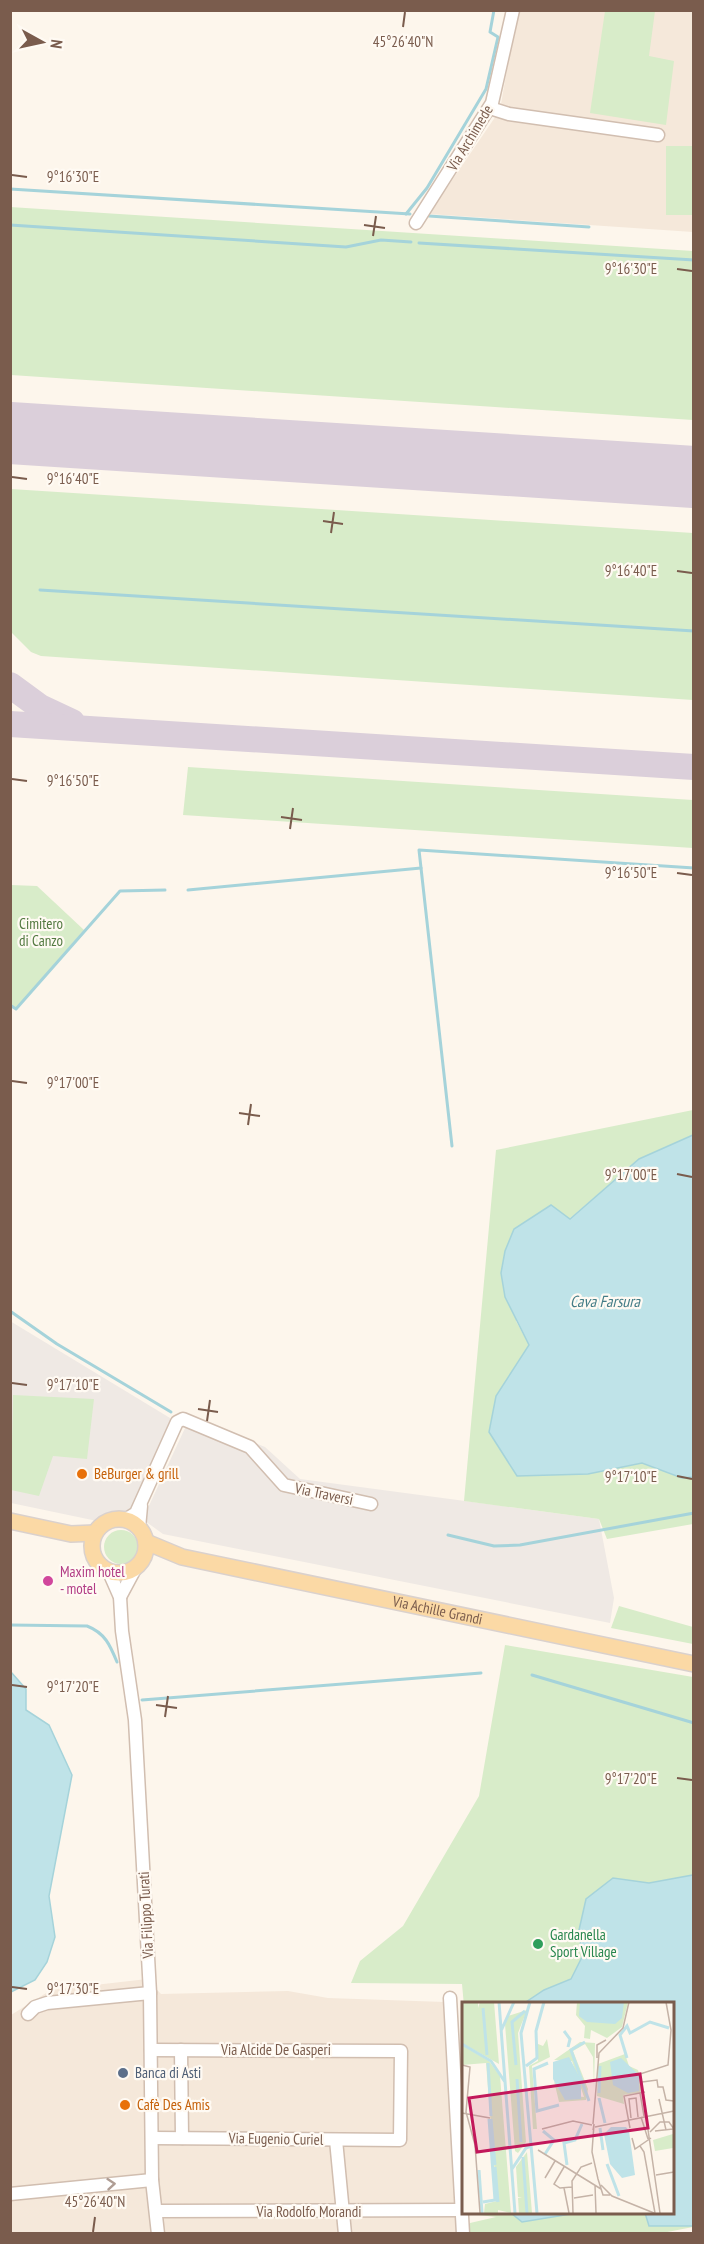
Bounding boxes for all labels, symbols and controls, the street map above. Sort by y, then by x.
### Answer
north arrow [12,12,72,72]
text: 45°26'40"N [373,32,433,51]
text: N [46,38,67,50]
street label: Via Archimede [442,101,497,175]
text: 9°16'30"E [47,167,99,186]
text: 9°16'30"E [605,259,657,278]
text: 9°16'40"E [47,469,99,488]
text: 9°16'40"E [605,561,657,580]
text: 9°16'50"E [47,771,99,790]
text: 9°16'50"E [605,863,657,882]
park label: Cimitero di Canzo [19,914,63,950]
text: 9°17'00"E [47,1073,99,1092]
text: 9°17'00"E [605,1165,657,1184]
water label: Cava Farsura [570,1291,642,1311]
text: 9°17'10"E [47,1375,99,1394]
place label: BeBurger & grill [94,1464,179,1483]
marker: BeBurger & grill [75,1467,89,1481]
text: 9°17'10"E [605,1467,657,1486]
street label: Via Traversi [292,1478,355,1509]
place label: Maxim hotel - motel [60,1562,125,1598]
marker: Maxim hotel - motel [41,1574,55,1588]
street label: Via Achille Grandi [390,1591,484,1629]
text: 9°17'20"E [47,1677,99,1696]
text: 9°17'20"E [605,1769,657,1788]
street label: Via Filippo Turati [134,1871,157,1960]
place label: Gardanella Sport Village [550,1925,617,1961]
marker: Gardanella Sport Village [531,1937,545,1951]
text: 9°17'30"E [47,1979,99,1998]
inset map [462,2002,674,2214]
street label: Via Alcide De Gasperi [220,2040,331,2059]
place label: Banca di Asti [135,2063,201,2082]
marker: Banca di Asti [116,2066,130,2080]
place label: Cafè Des Amis [137,2095,210,2114]
marker: Cafè Des Amis [118,2098,132,2112]
street label: Via Eugenio Curiel [227,2128,324,2149]
one-way arrow [106,2178,115,2191]
text: 45°26'40"N [65,2192,125,2211]
street label: Via Rodolfo Morandi [256,2202,361,2221]

